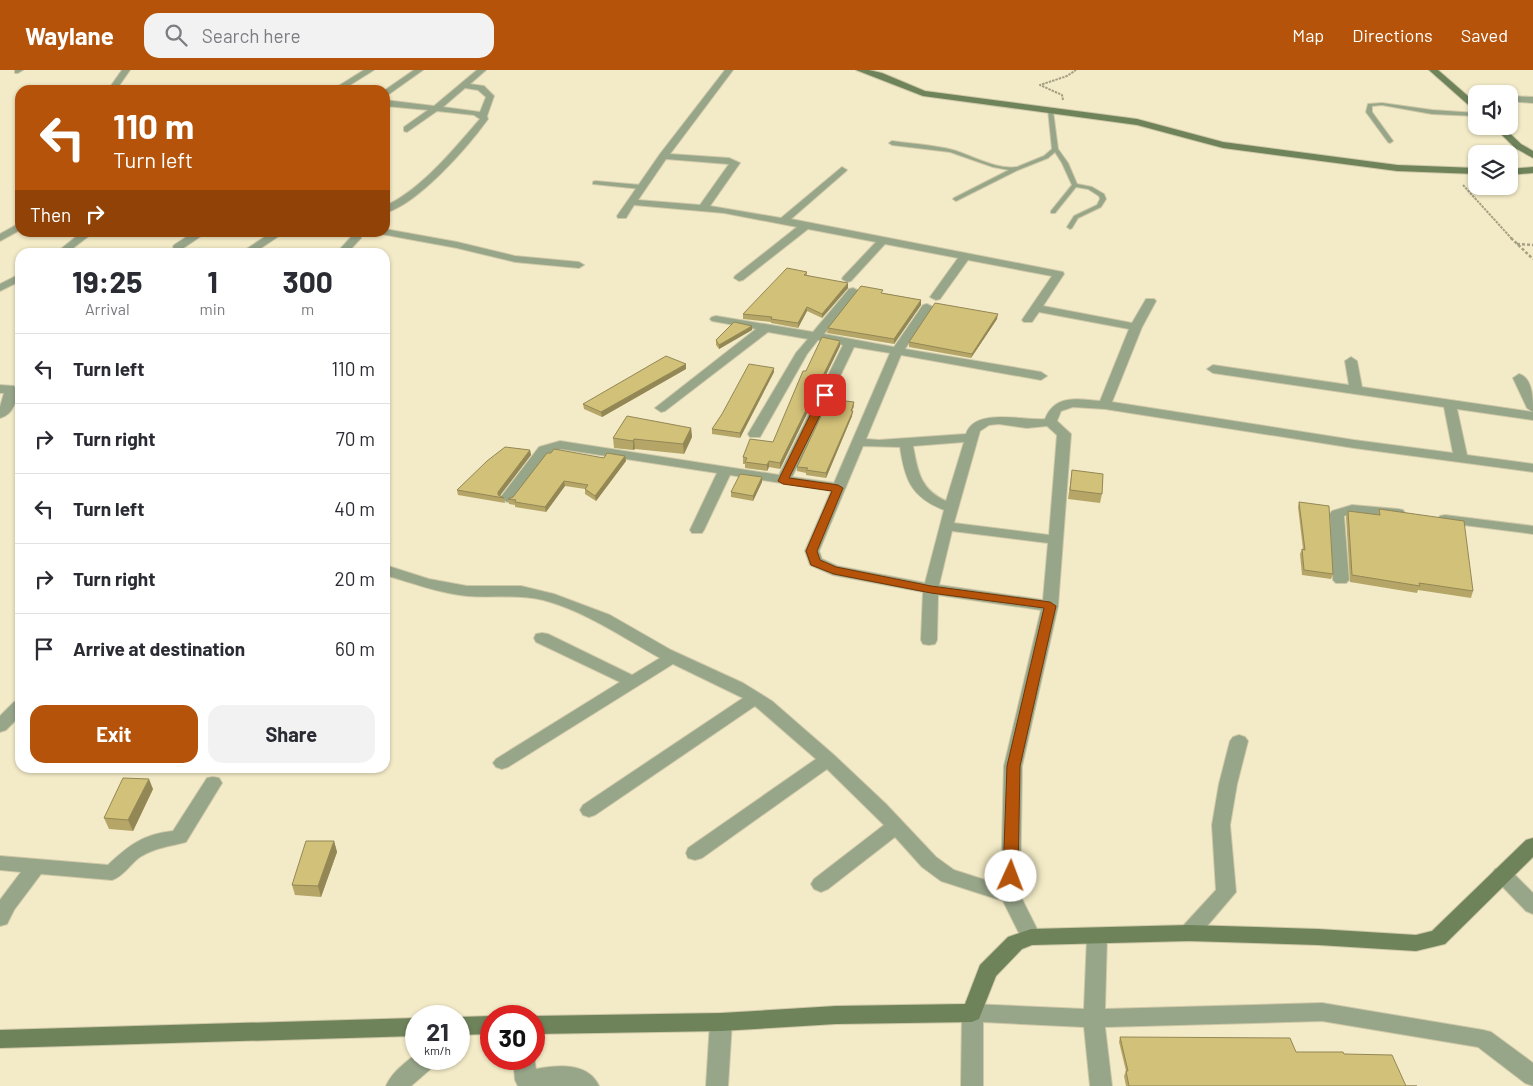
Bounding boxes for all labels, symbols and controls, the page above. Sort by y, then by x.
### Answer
search box [144,13,494,58]
text: Waylane [25,21,114,50]
icon: search [162,21,190,49]
text: Search here [202,24,301,47]
text: Map [1292,24,1324,46]
text: Directions [1352,24,1433,46]
text: Saved [1461,24,1508,46]
map controls [1468,85,1518,195]
button: sound [1468,85,1518,135]
text: 110 m [113,104,194,146]
icon: left [30,105,95,170]
button: layers [1468,145,1518,195]
text: Turn left [113,146,193,172]
icon: right [81,200,109,228]
text: Then [30,203,71,226]
text: 19:25 [72,263,143,299]
text: 1 [207,263,218,299]
text: 300 [283,263,333,299]
text: Arrival [85,299,130,318]
text: min [200,299,225,318]
text: m [301,299,314,318]
icon: left [30,355,58,383]
text: Turn left [73,357,144,380]
text: 110 m [331,357,375,380]
pin [804,374,846,416]
icon: arrive [811,381,839,409]
icon: right [30,425,58,453]
text: Turn right [73,427,155,450]
text: 70 m [336,427,375,450]
icon: left [30,495,58,523]
text: Turn left [73,497,144,520]
text: 40 m [334,497,375,520]
icon: right [30,565,58,593]
text: Turn right [73,567,155,590]
text: 20 m [335,567,375,590]
icon: arrive [30,635,58,663]
text: Arrive at destination [73,637,245,660]
text: 60 m [335,637,375,660]
button: Exit [30,705,198,763]
button: Share [208,705,375,763]
position arrow [984,849,1036,901]
speed limit sign: 30 [480,1005,545,1070]
text: 21 [426,1016,449,1046]
text: km/h [424,1043,451,1057]

